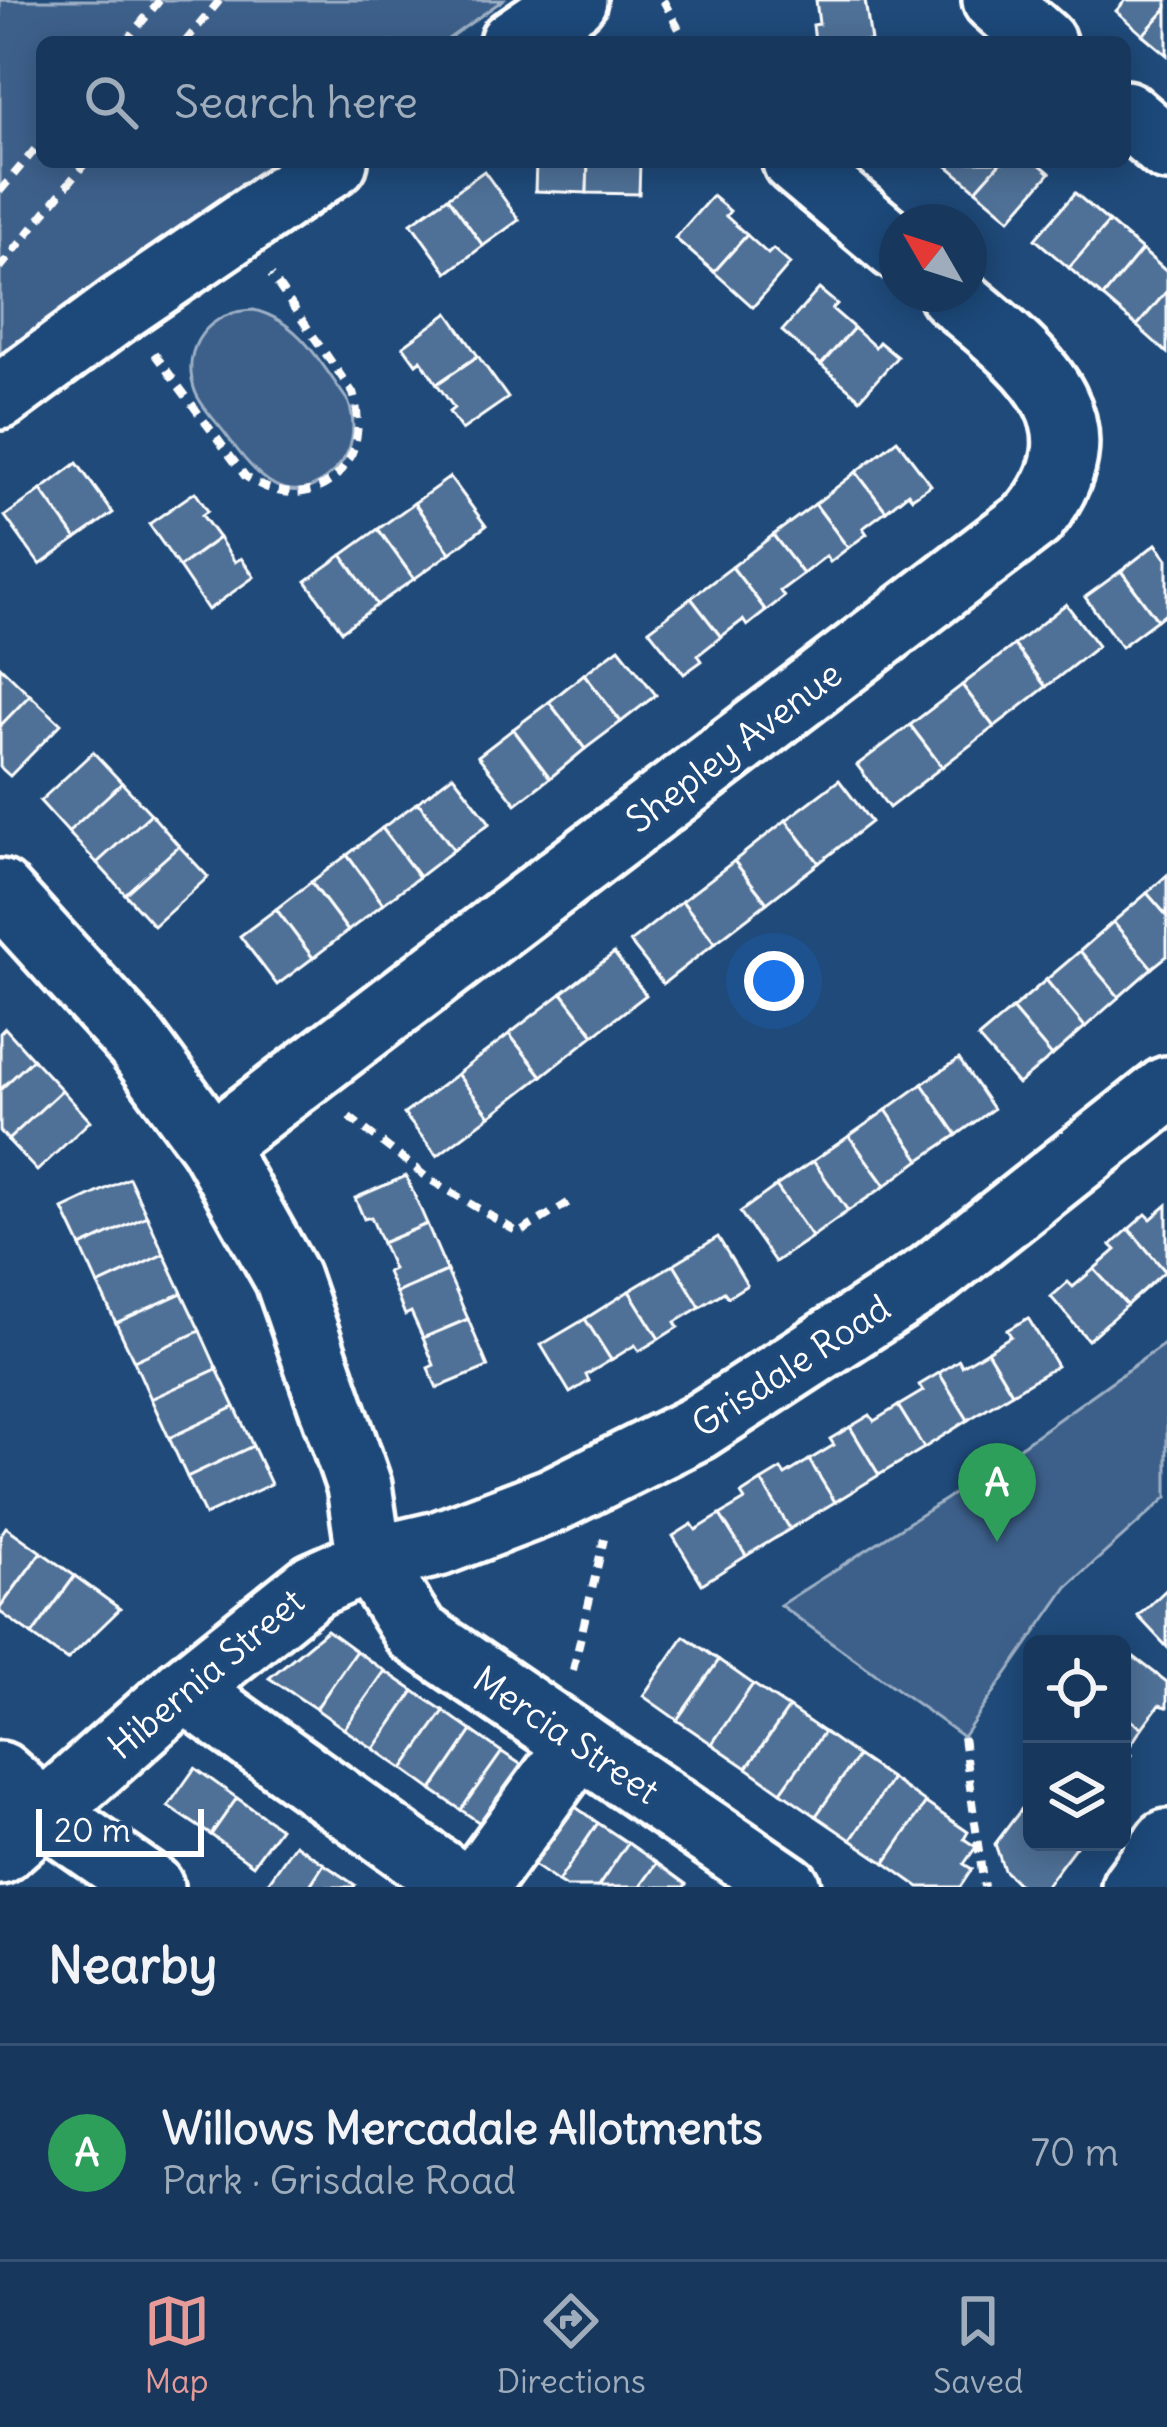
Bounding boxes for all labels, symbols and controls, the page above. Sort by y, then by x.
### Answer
search box [36,36,1131,168]
icon: search [78,69,144,135]
text: Search here [174,74,418,130]
north arrow [879,204,987,312]
street label: Shepley Avenue [617,651,851,843]
your location [744,951,804,1011]
street label: Grisdale Road [683,1285,899,1447]
pin: A [958,1443,1036,1542]
street label: Hibernia Street [99,1579,313,1769]
map controls [1023,1635,1131,1851]
button: locate [1023,1635,1131,1743]
street label: Mercia Street [465,1656,667,1814]
button: layers [1023,1743,1131,1851]
scale bar [36,1803,204,1856]
text: 20 m [54,1809,131,1851]
text: Nearby [48,1933,217,1997]
text: Willows Mercadale Allotments [162,2100,763,2156]
text: A [74,2128,100,2177]
text: 70 m [1031,2128,1119,2177]
text: Park · Grisdale Road [162,2156,516,2205]
tab: Map [144,2288,210,2402]
tab: Directions [497,2288,646,2402]
tab: Saved [933,2288,1023,2402]

